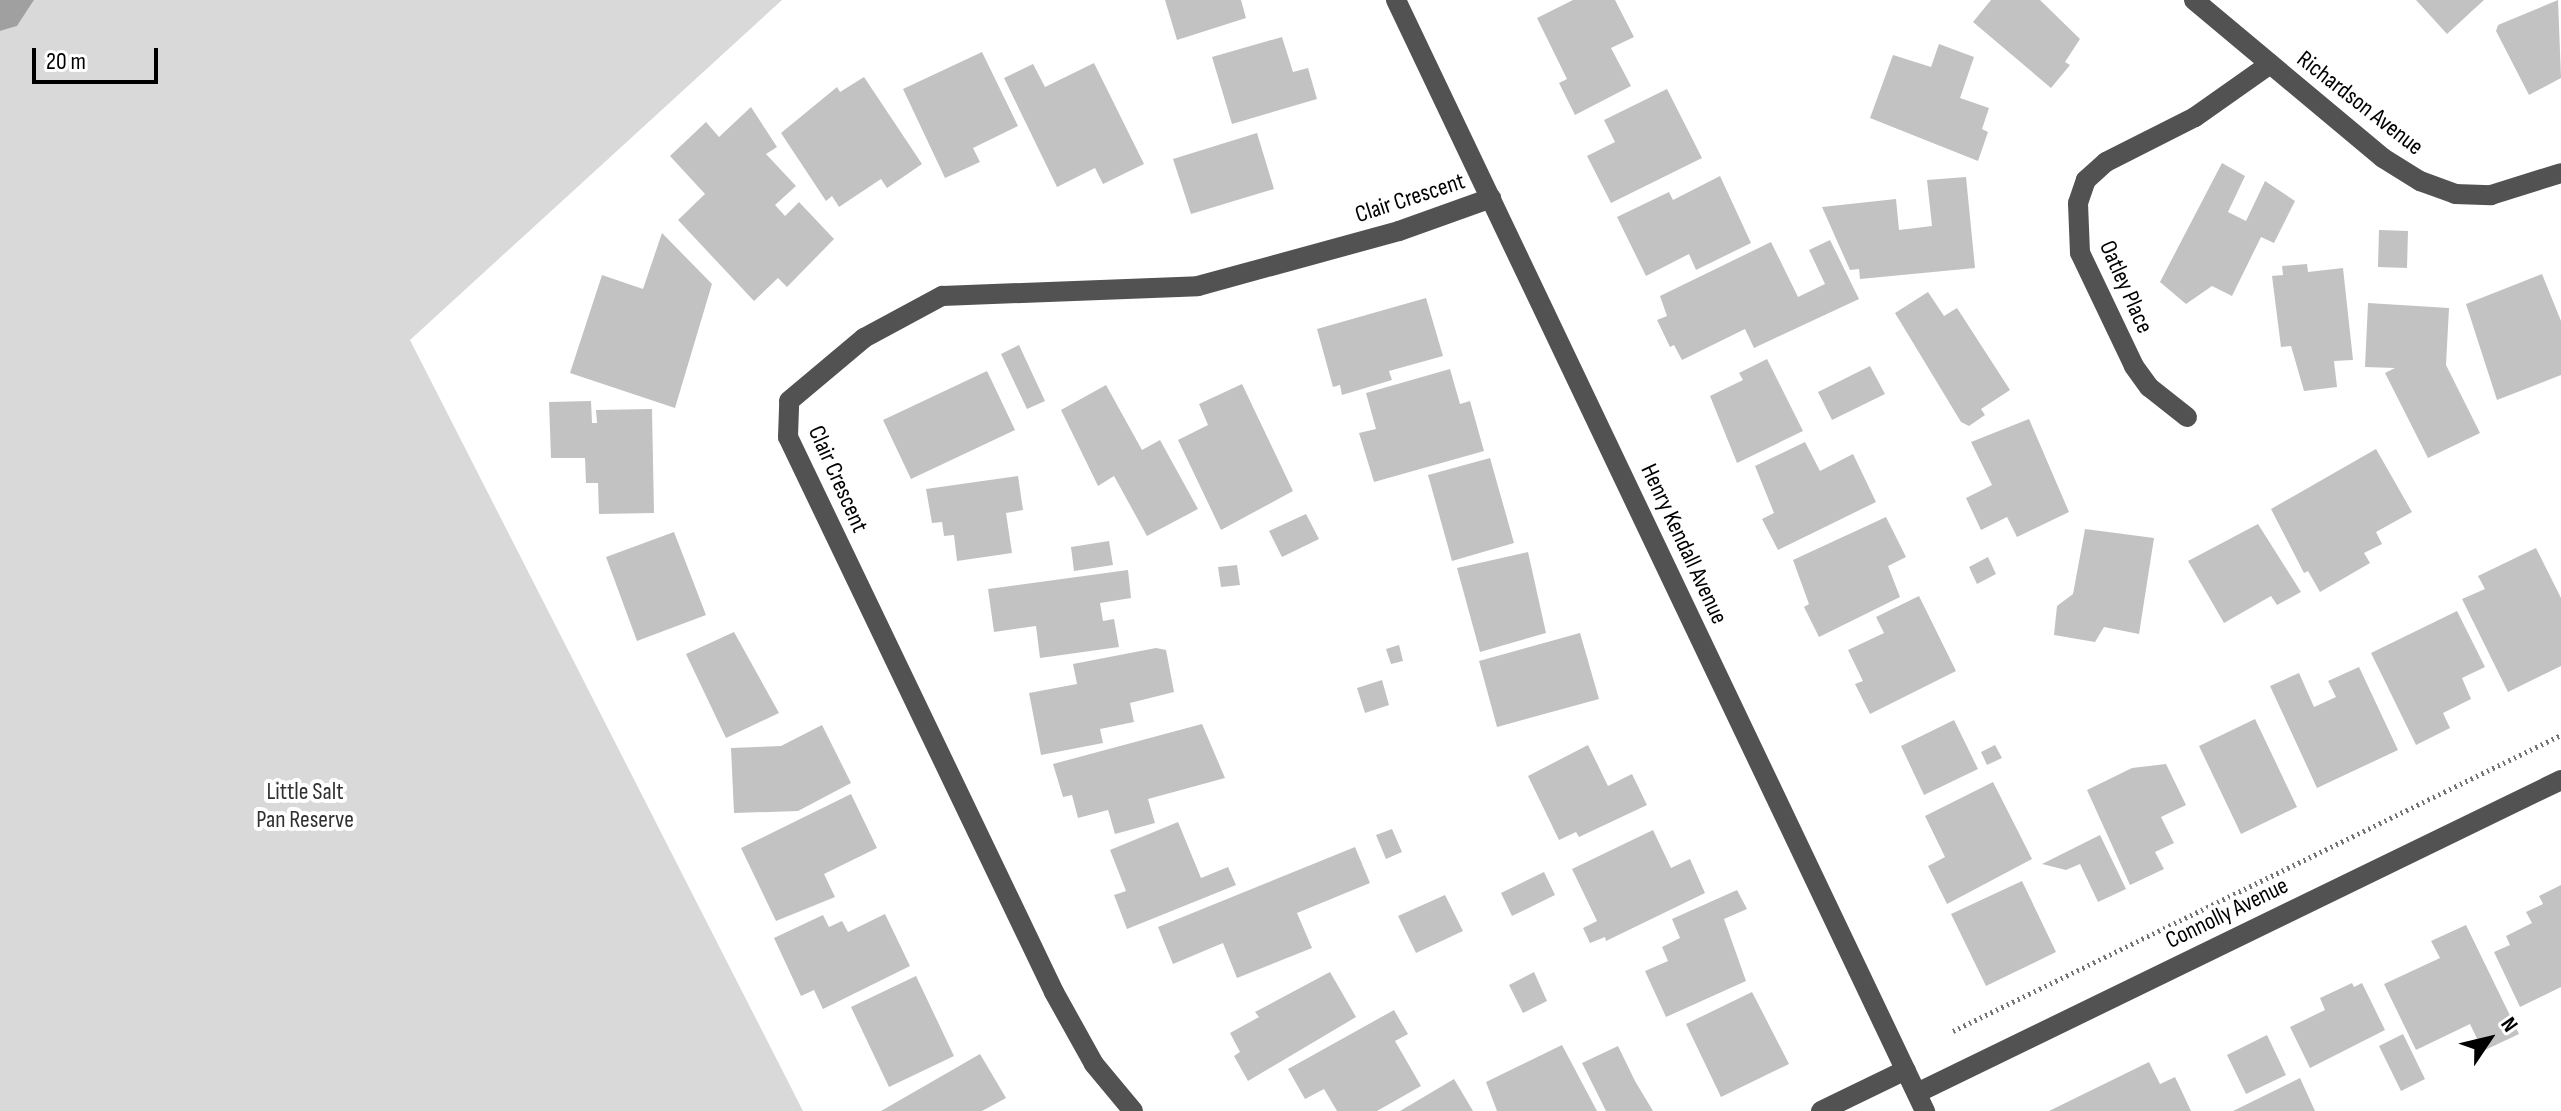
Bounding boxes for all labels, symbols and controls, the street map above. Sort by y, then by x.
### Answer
scale bar [36,32,162,82]
street label: Richardson Avenue [2291,45,2429,161]
text: 20 m [46,47,86,76]
street label: Clair Crescent [1351,167,1469,229]
street label: Oatley Place [2093,236,2159,338]
street label: Clair Crescent [802,421,874,537]
street label: Henry Kendall Avenue [1634,459,1734,629]
park label: Little Salt Pan Reserve [256,778,354,834]
street label: Connolly Avenue [2161,871,2293,955]
north arrow [2449,999,2529,1079]
text: N [2495,1012,2523,1038]

